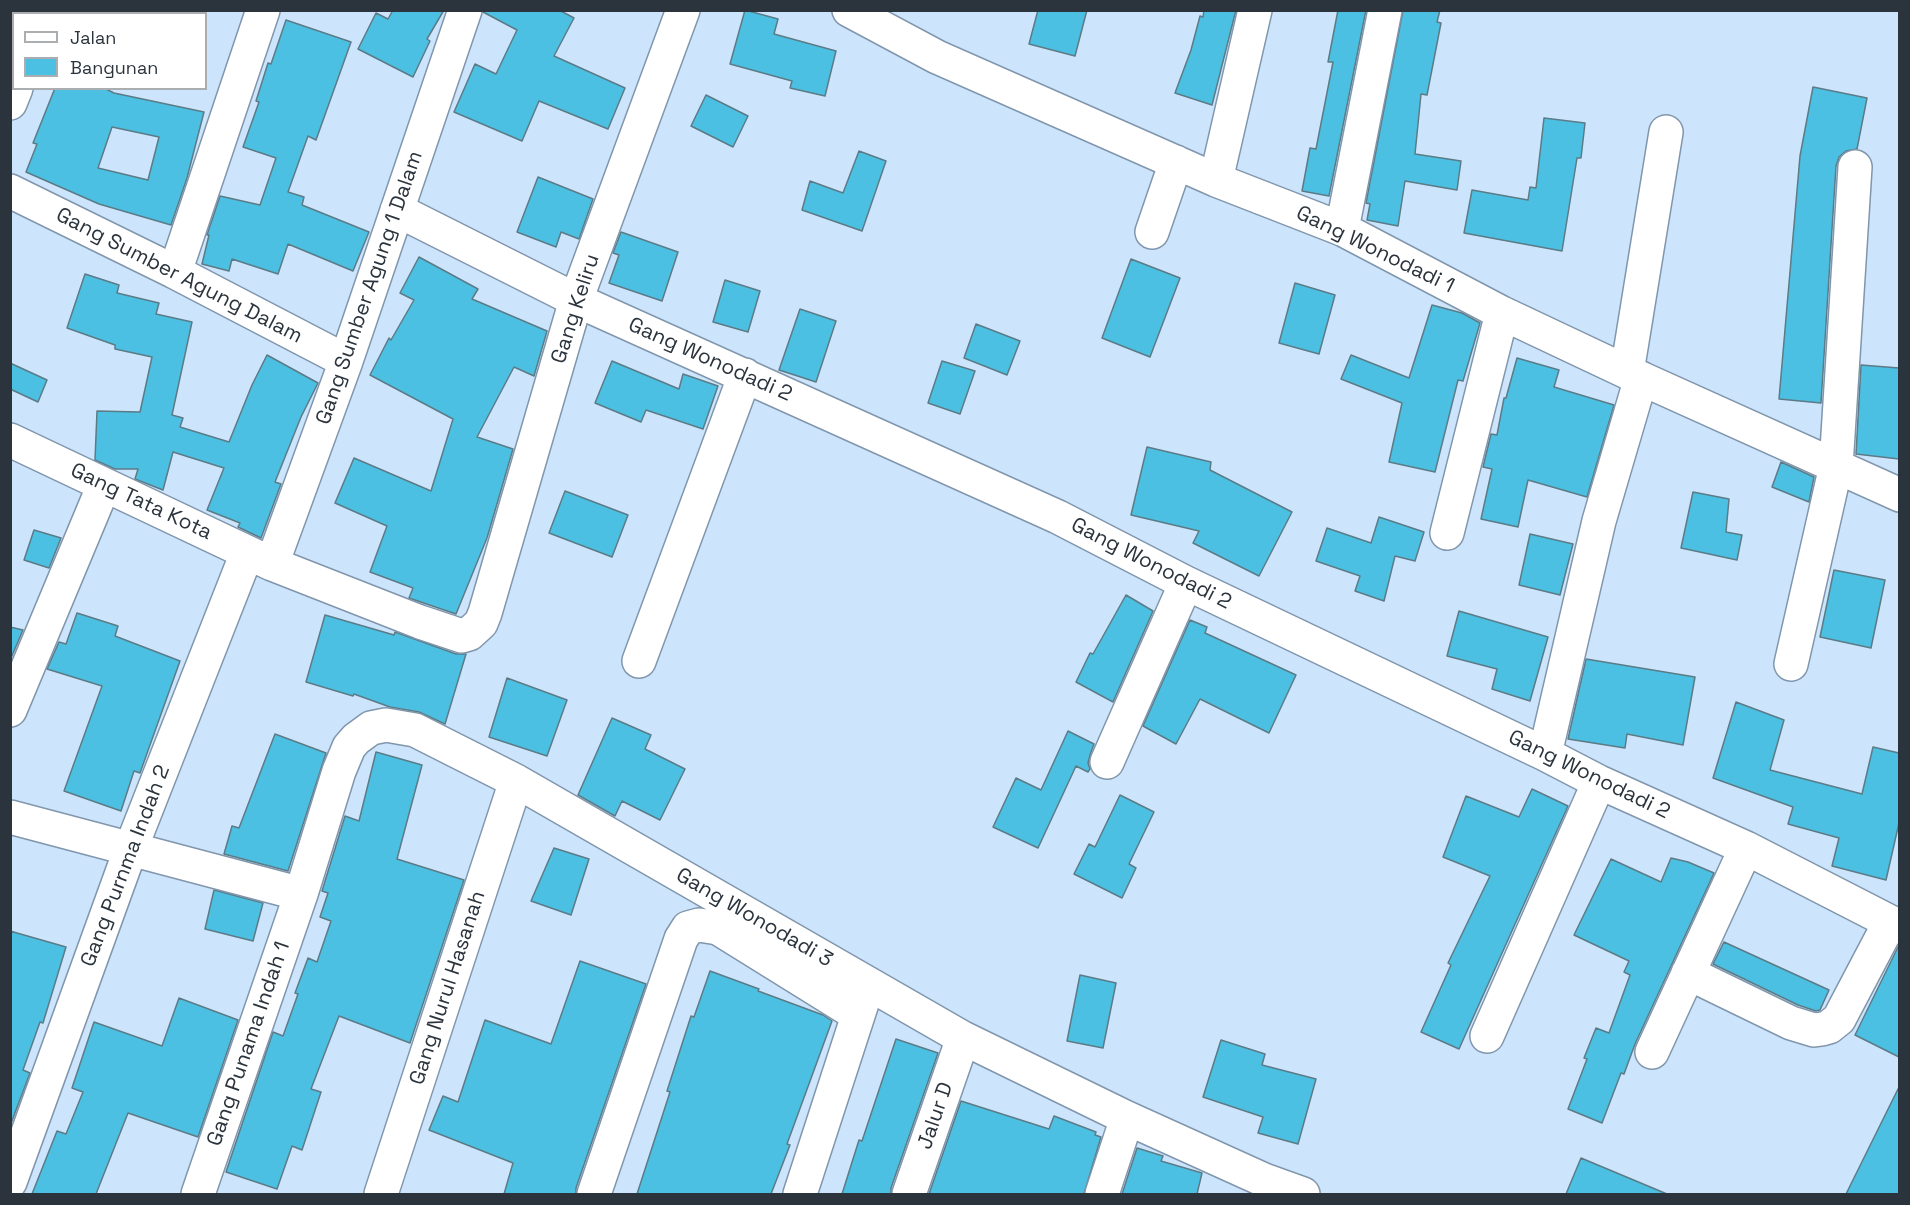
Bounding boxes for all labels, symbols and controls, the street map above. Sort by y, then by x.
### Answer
legend [12,12,207,90]
text: Jalan [70,26,116,49]
text: Bangunan [70,56,158,79]
street label: Gang Sumber Agung 1 Dalam [311,148,429,428]
street label: Gang Wonodadi 1 [1292,201,1458,299]
street label: Gang Sumber Agung Dalam [52,203,306,349]
street label: Gang Keliru [546,251,606,367]
street label: Gang Wonodadi 2 [624,313,796,407]
street label: Gang Tata Kota [66,458,216,546]
street label: Gang Wonodadi 2 [1067,513,1235,615]
street label: Gang Wonodadi 2 [1504,725,1674,825]
street label: Gang Purnma Indah 2 [76,762,176,970]
street label: Gang Wonodadi 3 [671,863,837,973]
street label: Gang Nurul Hasanah [405,888,491,1088]
street label: Gang Punama Indah 1 [202,939,296,1149]
street label: Jalur D [913,1079,959,1153]

